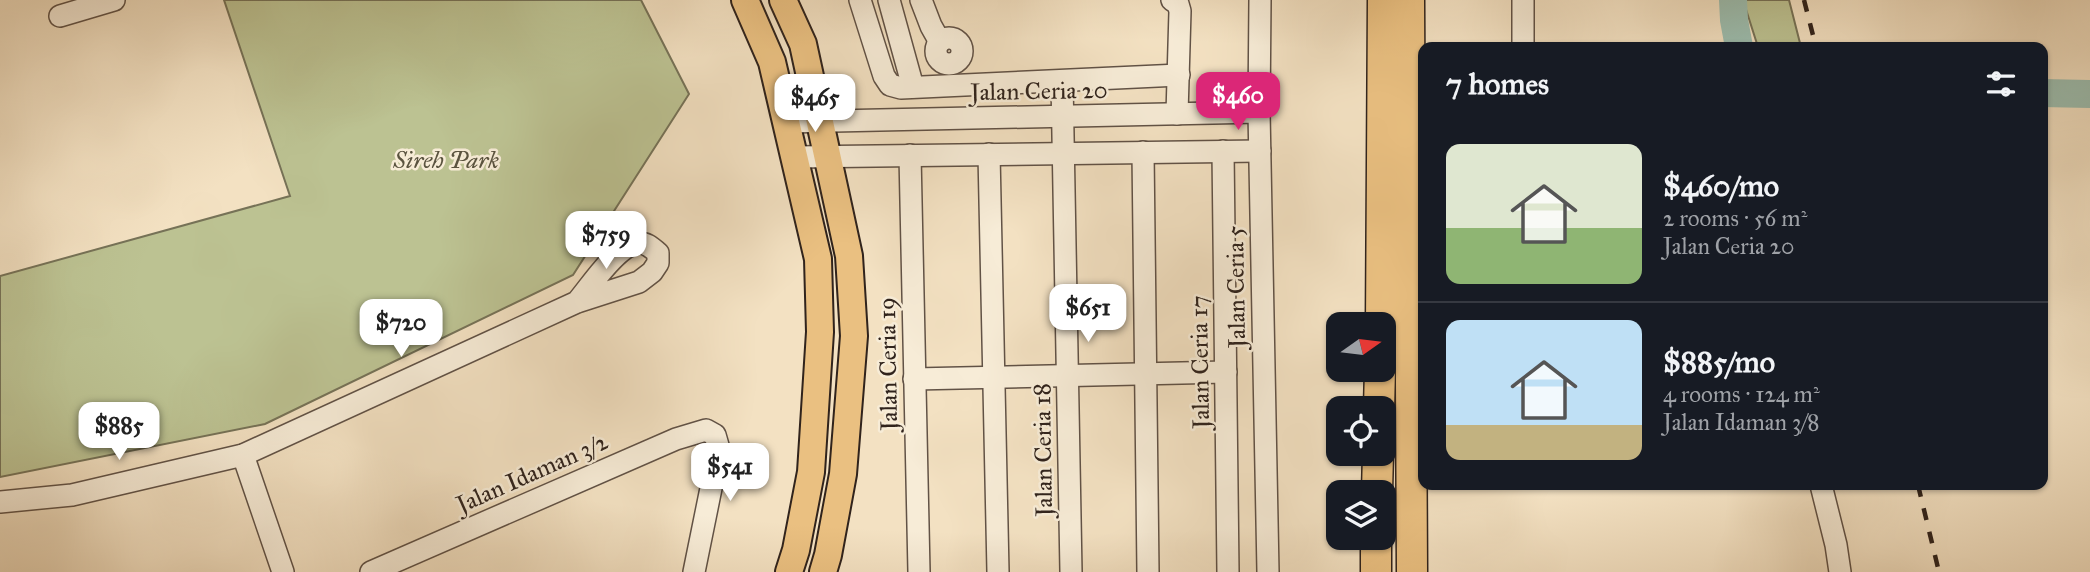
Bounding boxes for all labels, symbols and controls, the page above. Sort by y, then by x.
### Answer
icon: filters [1982,65,2020,103]
text: 7 homes [1446,66,1549,102]
pin: $460 [1197,72,1279,132]
pin: $465 [774,74,856,134]
street label: Jalan Ceria 20 [967,75,1108,107]
text: $460 [1212,81,1264,109]
text: $465 [790,83,840,111]
park label: Sireh Park [392,145,499,175]
text: $460/mo [1663,168,1779,204]
icon: home [1502,172,1586,256]
text: 2 rooms · 56 m² [1663,204,1807,232]
pin: $759 [565,212,647,271]
text: $759 [581,220,631,248]
street label: Jalan Ceria 5 [1220,226,1252,351]
text: Jalan Ceria 20 [1663,232,1794,260]
pin: $651 [1047,284,1129,344]
text: $651 [1065,293,1111,321]
street label: Jalan Ceria 17 [1184,295,1216,432]
street label: Jalan Ceria 19 [872,297,904,434]
pin: $720 [360,300,442,359]
text: $720 [376,308,426,336]
north arrow [1326,312,1396,382]
map controls [1326,312,1396,550]
text: $885/mo [1663,344,1775,380]
icon: home [1502,348,1586,432]
text: 4 rooms · 124 m² [1663,380,1820,408]
street label: Jalan Ceria 18 [1027,383,1059,520]
button: locate [1326,396,1396,466]
pin: $885 [78,402,160,462]
text: Jalan Idaman 3/8 [1663,408,1820,436]
text: $885 [95,411,143,439]
street label: Jalan Idaman 3/2 [449,426,612,521]
pin: $541 [689,444,771,503]
text: $541 [707,452,753,480]
button: layers [1326,480,1396,550]

